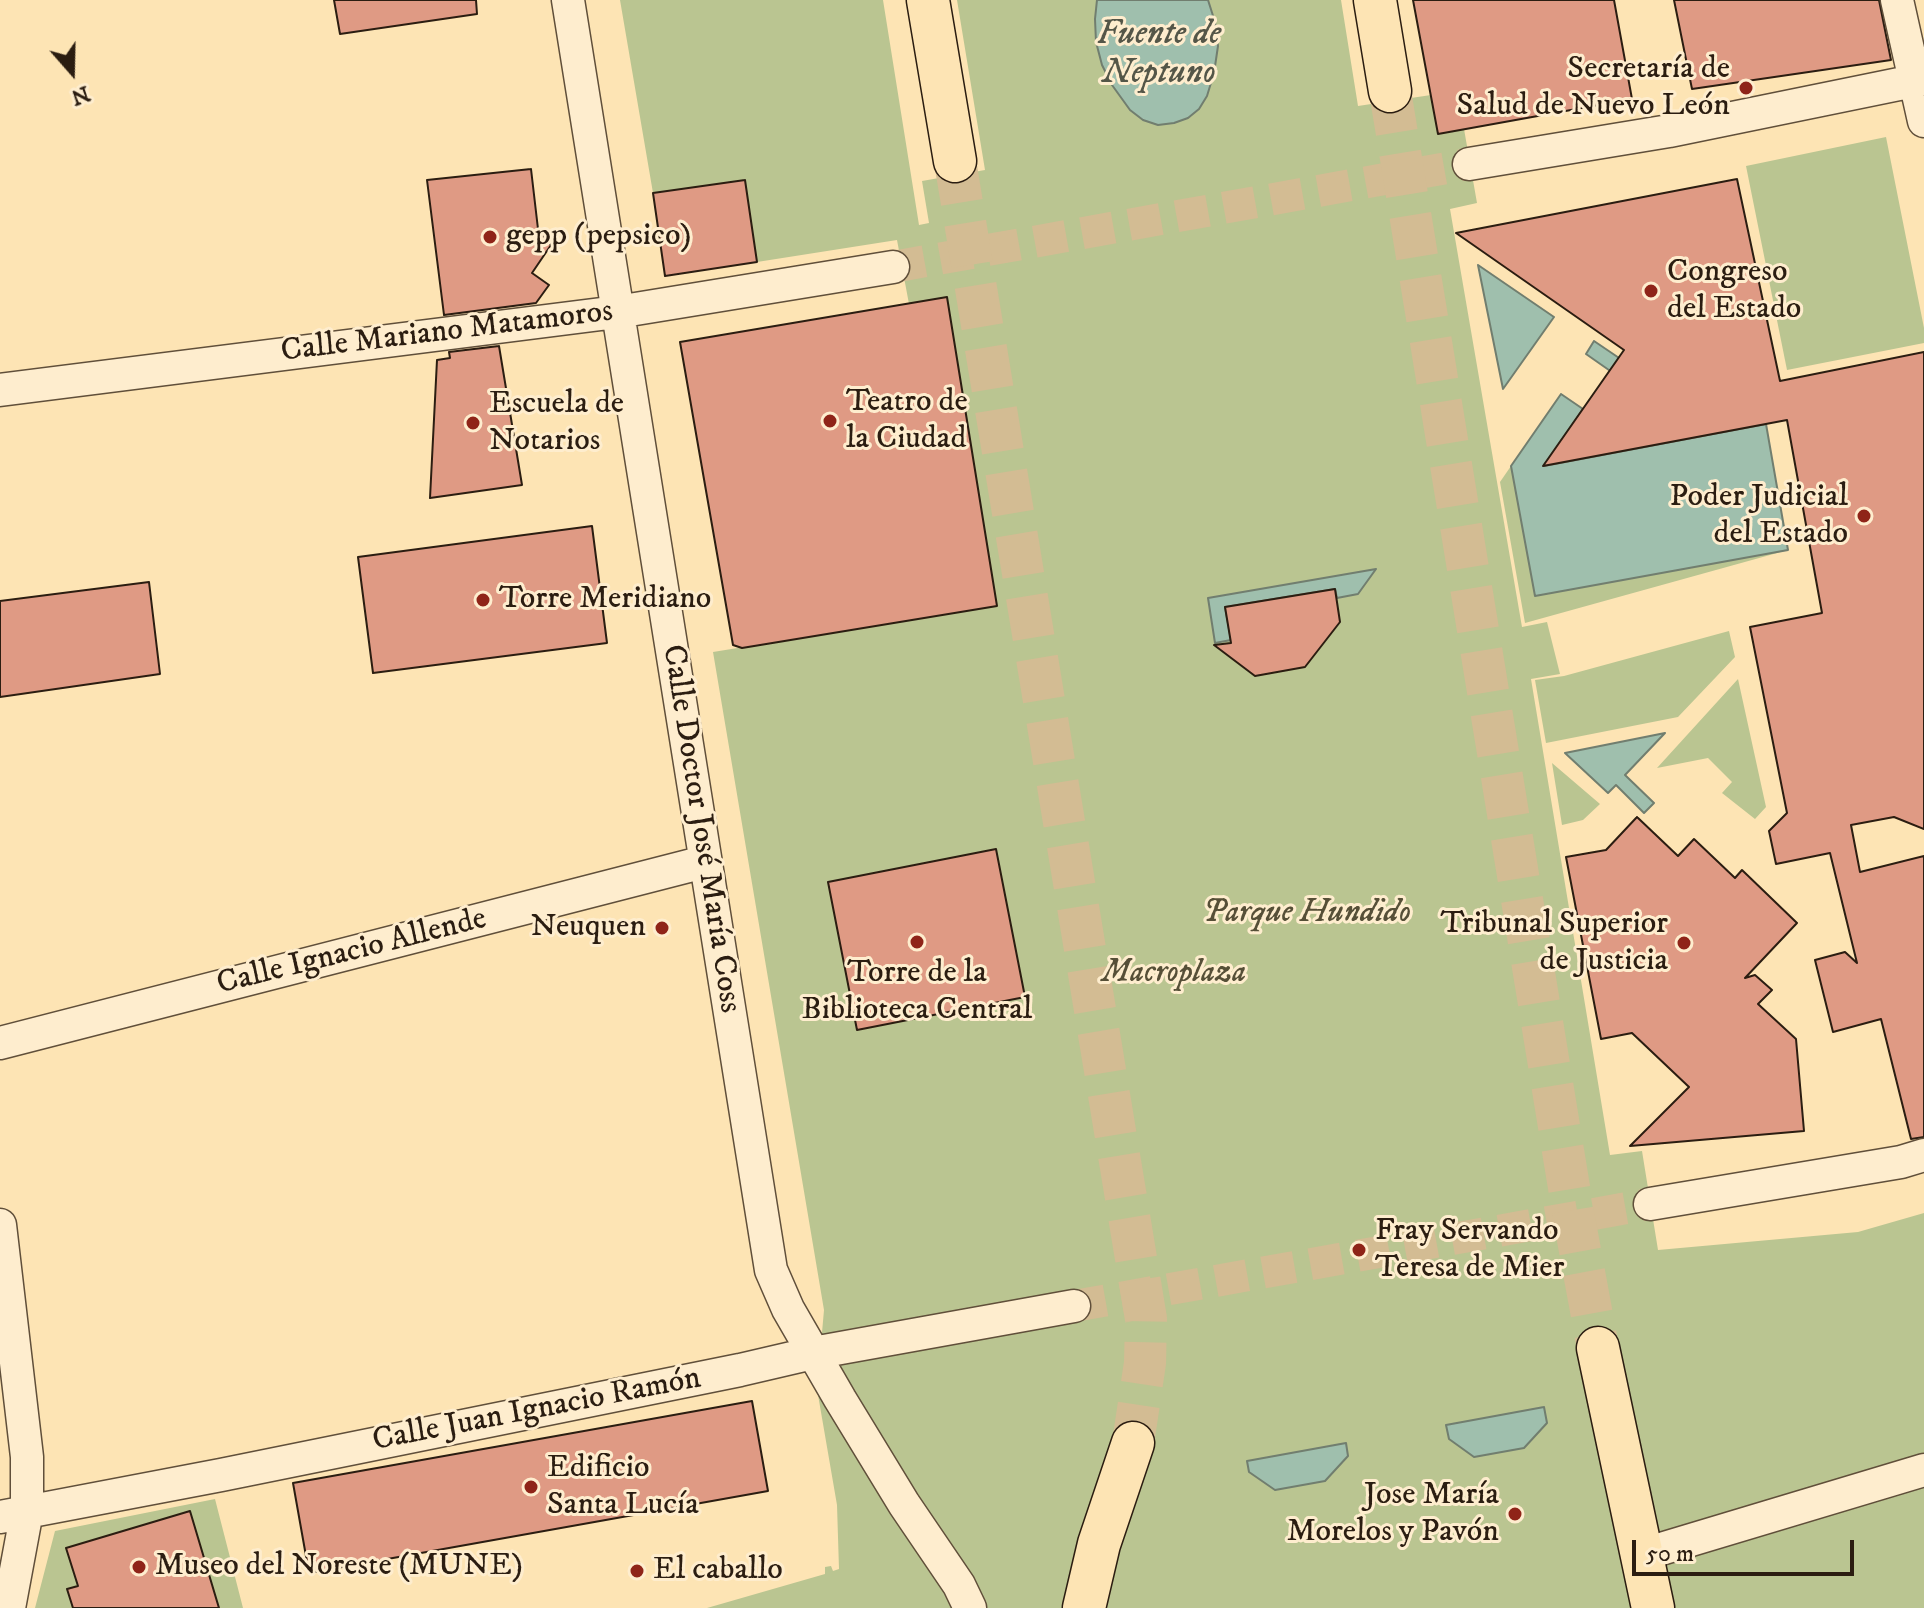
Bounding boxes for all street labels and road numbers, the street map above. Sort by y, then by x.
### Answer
street label: Calle Mariano Matamoros [279,294,615,372]
street label: Calle Doctor José María Coss [652,642,748,1016]
street label: Calle Ignacio Allende [213,901,491,1005]
street label: Calle Juan Ignacio Ramón [370,1360,704,1462]

